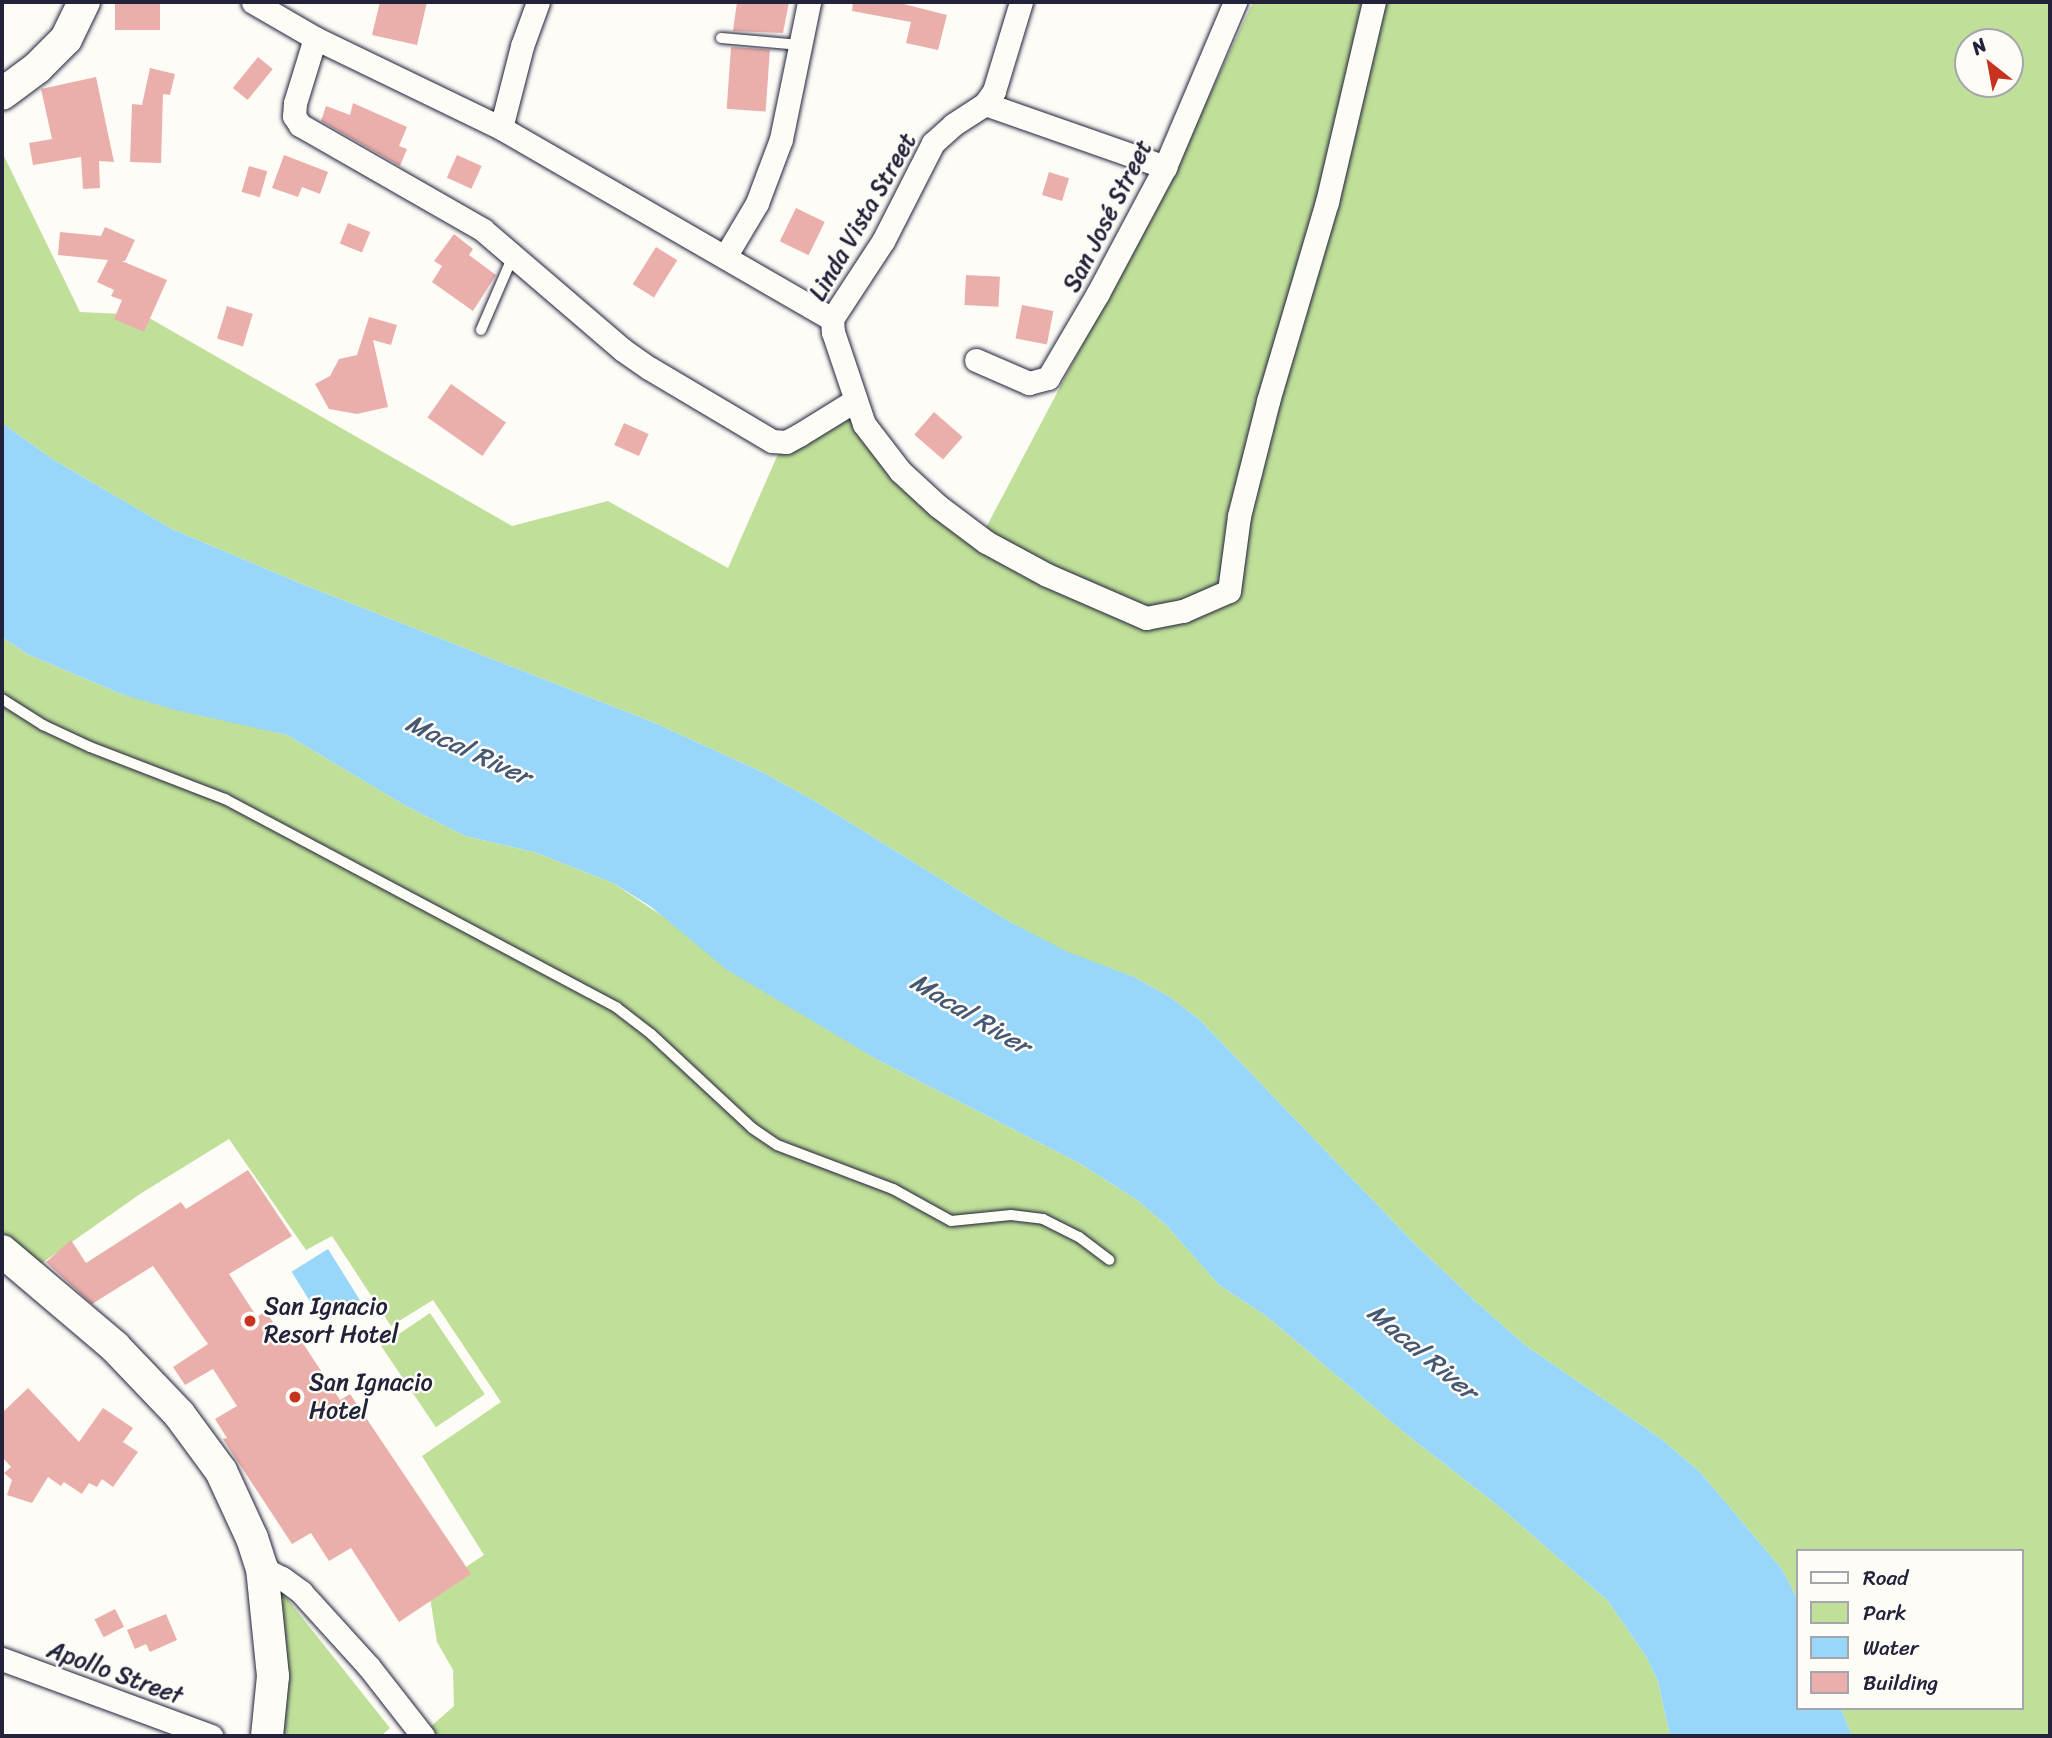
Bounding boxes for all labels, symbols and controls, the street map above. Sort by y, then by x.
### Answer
north arrow [1954,28,2024,98]
text: N [1965,29,1993,64]
street label: Linda Vista Street [803,127,923,307]
street label: San José Street [1057,134,1159,298]
water label: Macal River [401,708,535,792]
water label: Macal River [905,966,1035,1062]
place label: San Ignacio Resort Hotel [264,1293,399,1349]
water label: Macal River [1361,1297,1483,1407]
marker: San Ignacio Resort Hotel [242,1313,258,1329]
place label: San Ignacio Hotel [309,1369,432,1425]
marker: San Ignacio Hotel [287,1389,303,1405]
legend [1797,1549,2024,1710]
text: Road [1863,1559,1908,1597]
text: Park [1863,1594,1906,1632]
text: Water [1863,1629,1918,1667]
street label: Apollo Street [43,1635,187,1711]
text: Building [1863,1664,1938,1702]

